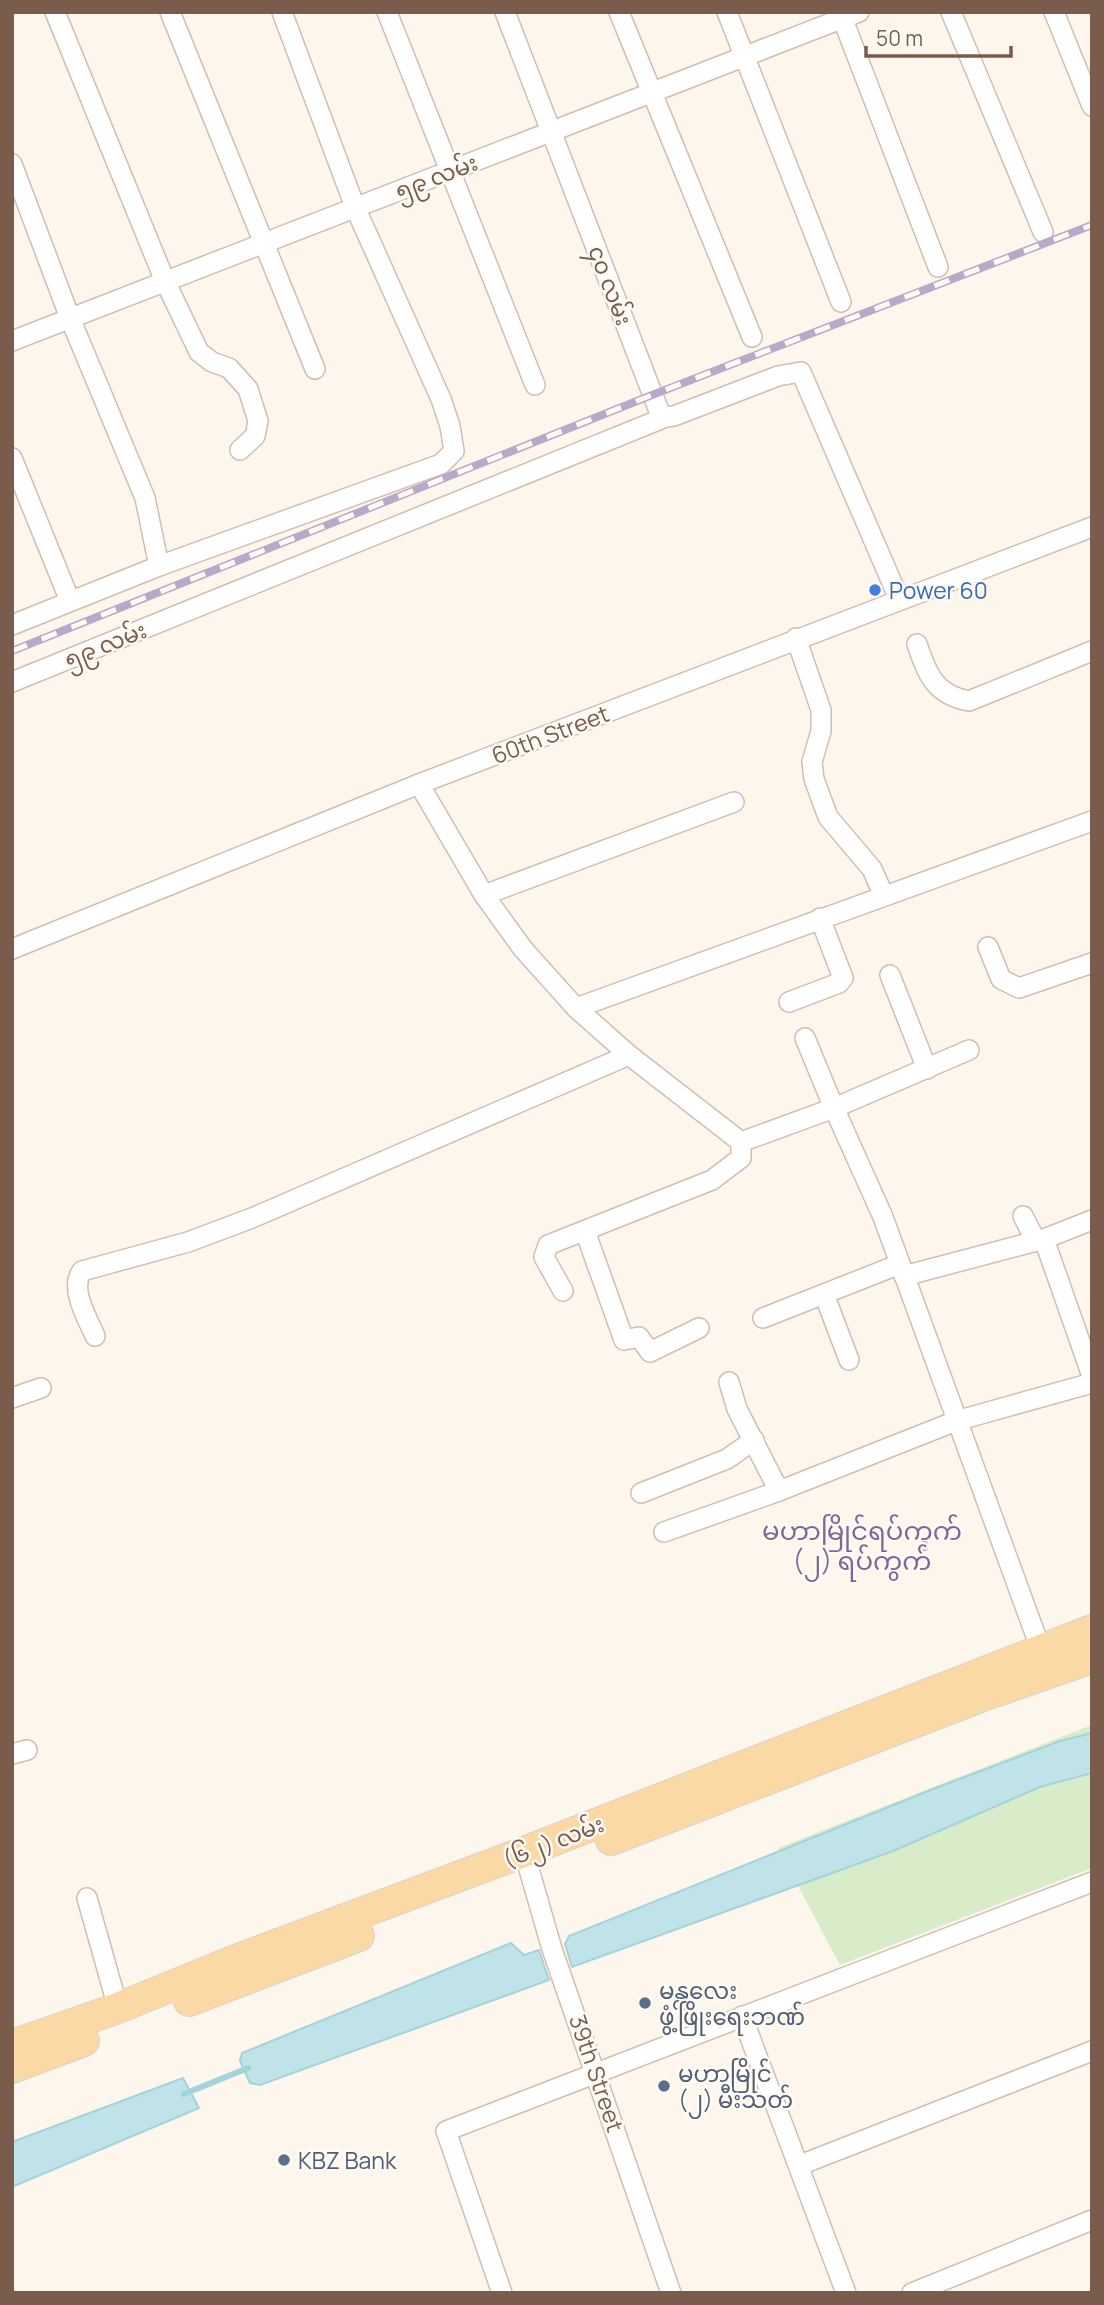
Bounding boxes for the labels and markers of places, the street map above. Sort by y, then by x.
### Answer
place label: Power 60 [889,574,988,606]
marker: Power 60 [867,582,883,598]
place label: မန္တလေး ဖွံ့ဖြိုးရေးဘဏ် [659,1974,805,2036]
marker: မန္တလေး ဖွံ့ဖြိုးရေးဘဏ် [637,1995,653,2011]
place label: မဟာမြိုင် (၂) မီးသတ် [678,2057,793,2119]
marker: မဟာမြိုင် (၂) မီးသတ် [656,2078,672,2094]
place label: KBZ Bank [298,2144,397,2176]
marker: KBZ Bank [276,2152,292,2168]

